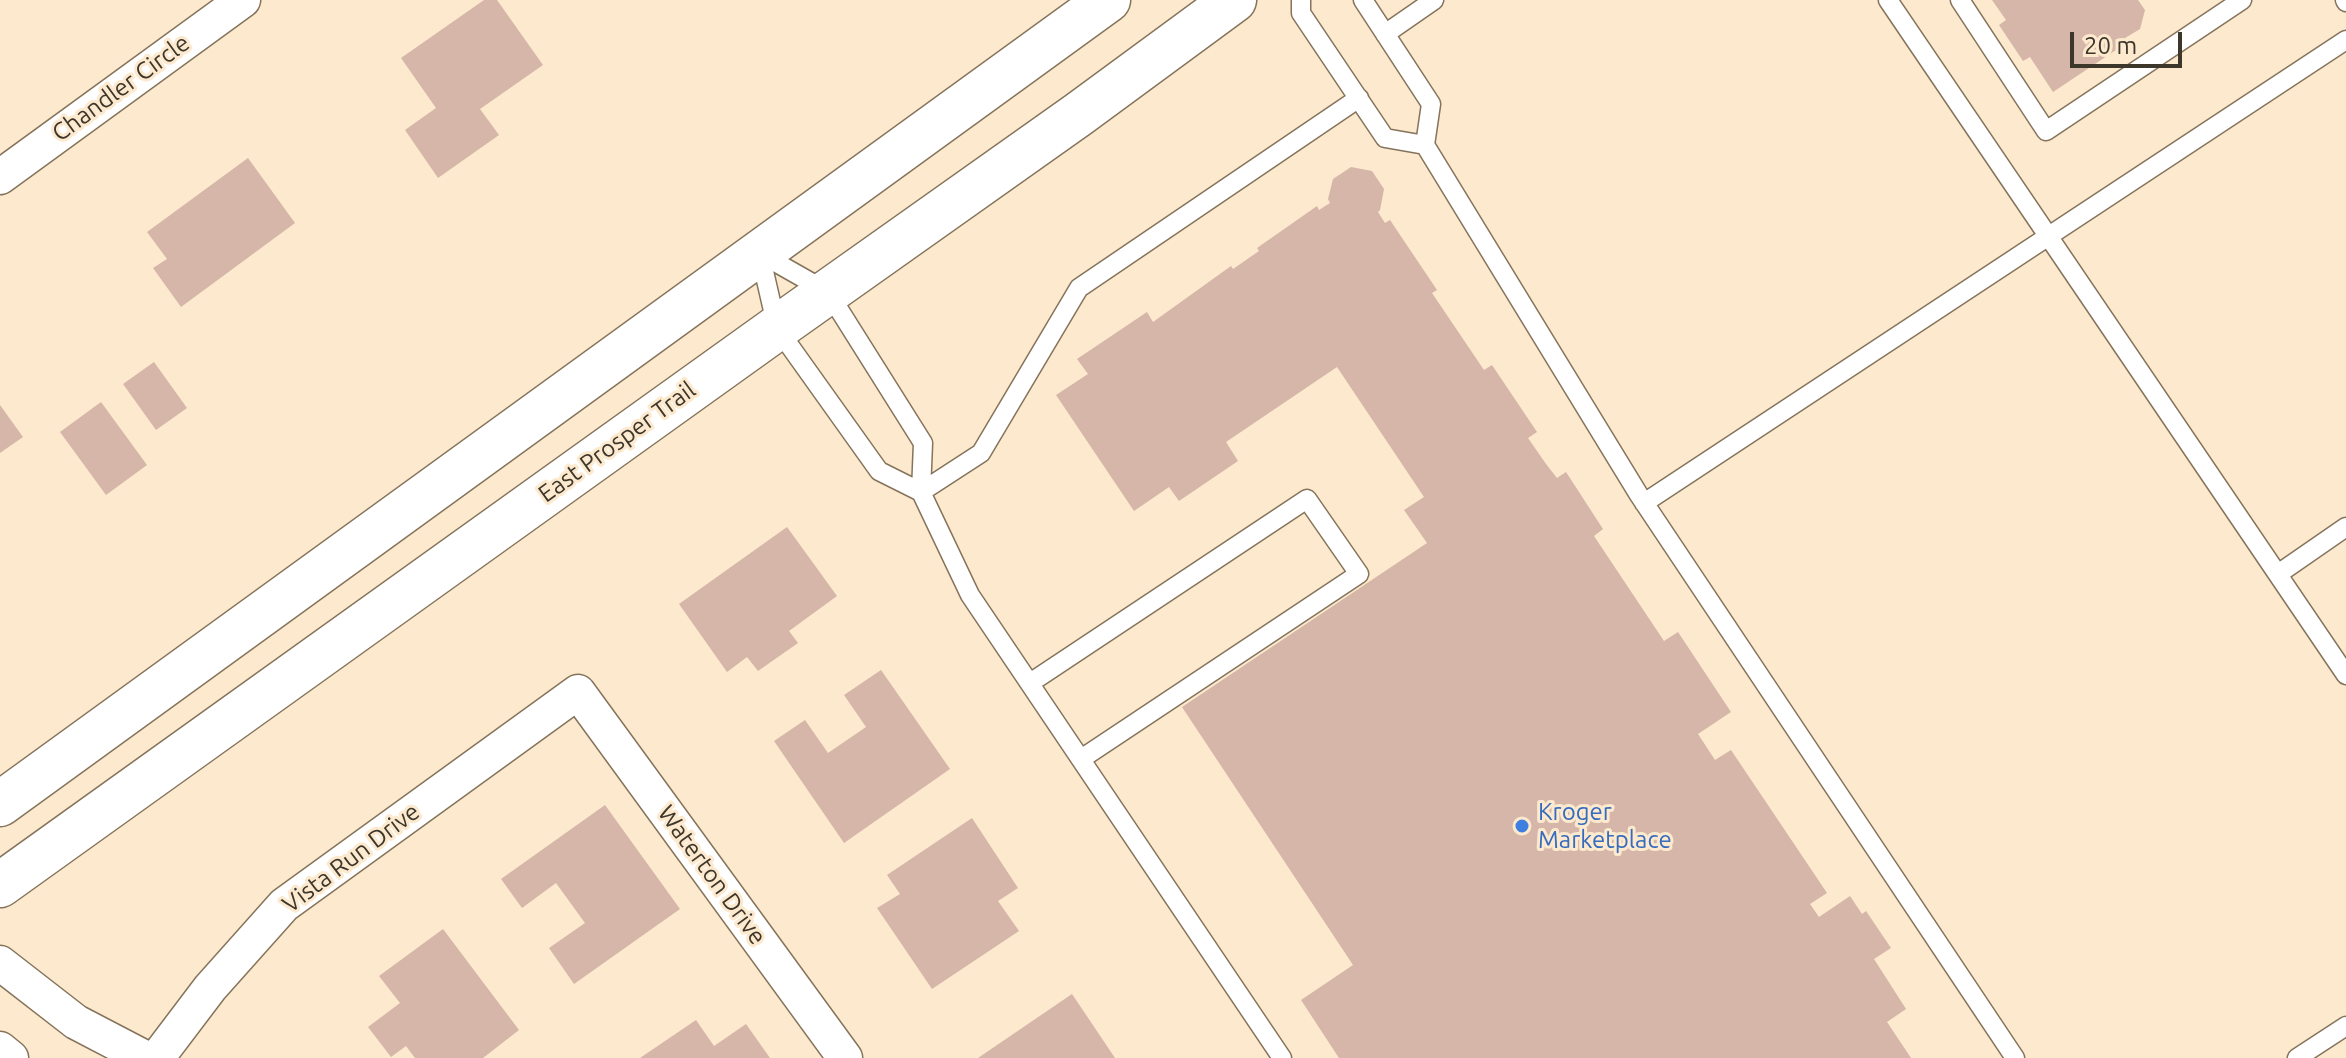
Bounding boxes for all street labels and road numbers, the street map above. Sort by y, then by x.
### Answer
street label: Chandler Circle [47,28,195,148]
street label: East Prosper Trail [533,375,701,509]
street label: Vista Run Drive [277,797,425,919]
street label: Waterton Drive [652,800,772,950]

